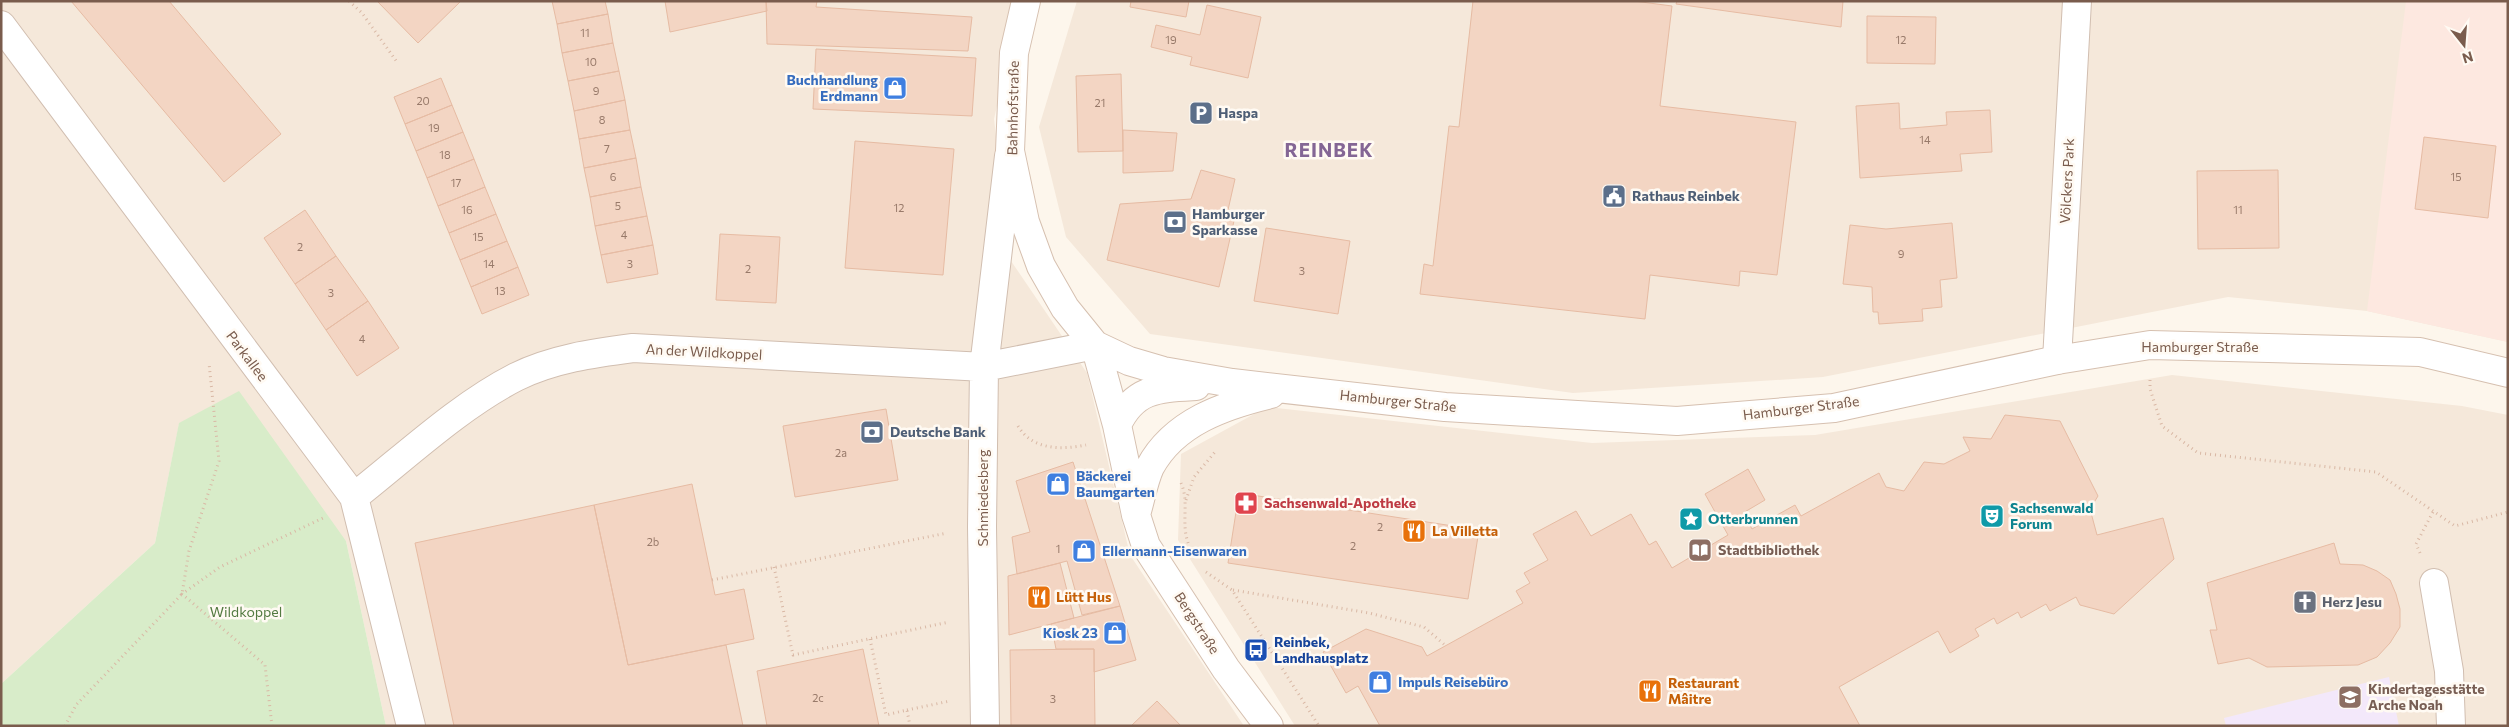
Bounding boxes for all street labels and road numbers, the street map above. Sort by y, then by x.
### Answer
street label: Bahnhofstraße [1003,60,1022,155]
street label: Völckers Park [2056,137,2077,224]
street label: Parkallee [223,327,272,384]
street label: Hamburger Straße [2141,338,2259,355]
street label: An der Wildkoppel [645,340,763,363]
street label: Hamburger Straße [1339,386,1457,415]
street label: Hamburger Straße [1742,392,1860,423]
street label: Schmiedesberg [974,449,991,547]
street label: Bergstraße [1171,589,1224,657]

